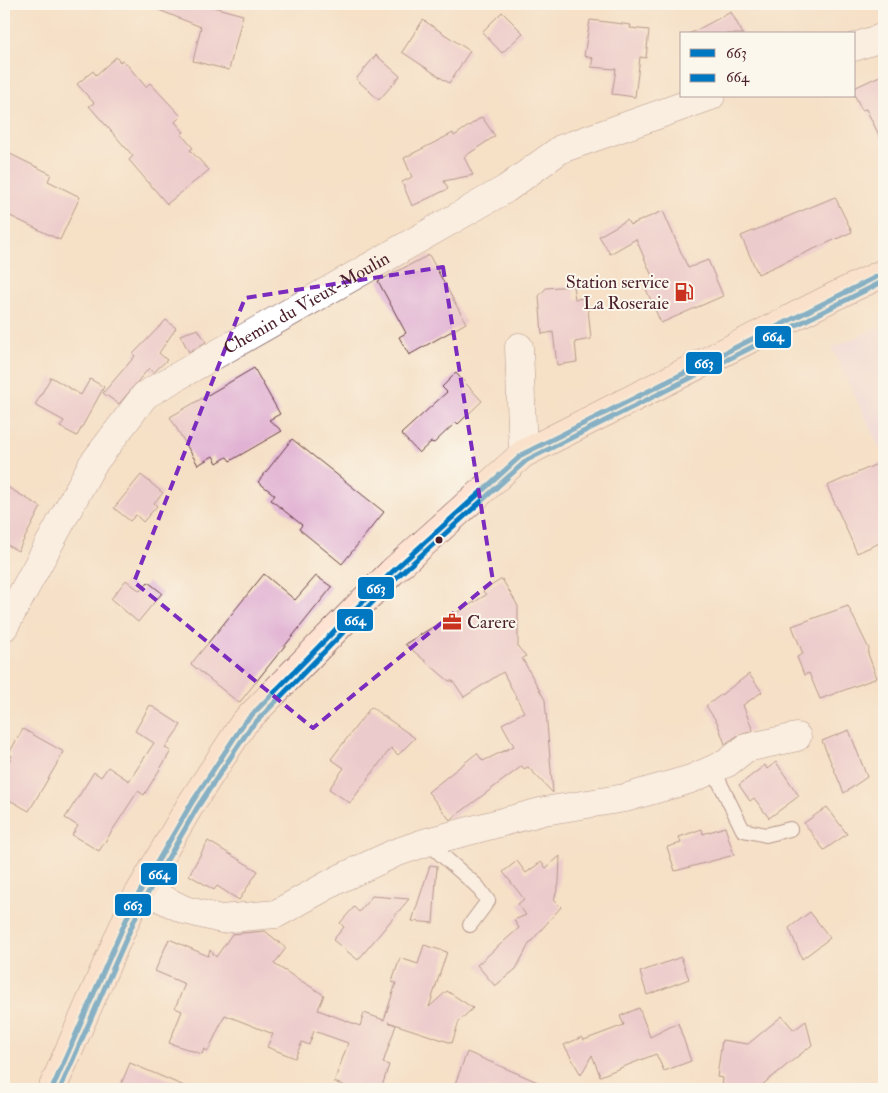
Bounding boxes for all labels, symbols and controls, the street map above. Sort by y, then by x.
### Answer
legend [680,32,856,98]
text: 663 [726,44,747,63]
text: 664 [726,68,750,87]
street label: Chemin du Vieux-Moulin [219,246,394,359]
place label: Station service La Roseraie [566,271,669,315]
fuel station icon: Station service La Roseraie [673,281,695,303]
line badge: 664 [754,325,792,349]
text: 664 [762,328,785,345]
line badge: 663 [685,351,723,375]
text: 663 [694,355,714,372]
unlabelled marker [434,535,444,545]
line badge: 663 [357,576,395,600]
text: 663 [366,580,386,597]
line badge: 664 [336,608,374,632]
office icon: Carere [441,611,463,633]
place label: Carere [467,611,516,634]
text: 664 [344,612,367,629]
line badge: 664 [140,862,178,886]
text: 664 [148,866,171,883]
line badge: 663 [114,893,152,917]
text: 663 [123,897,143,914]

